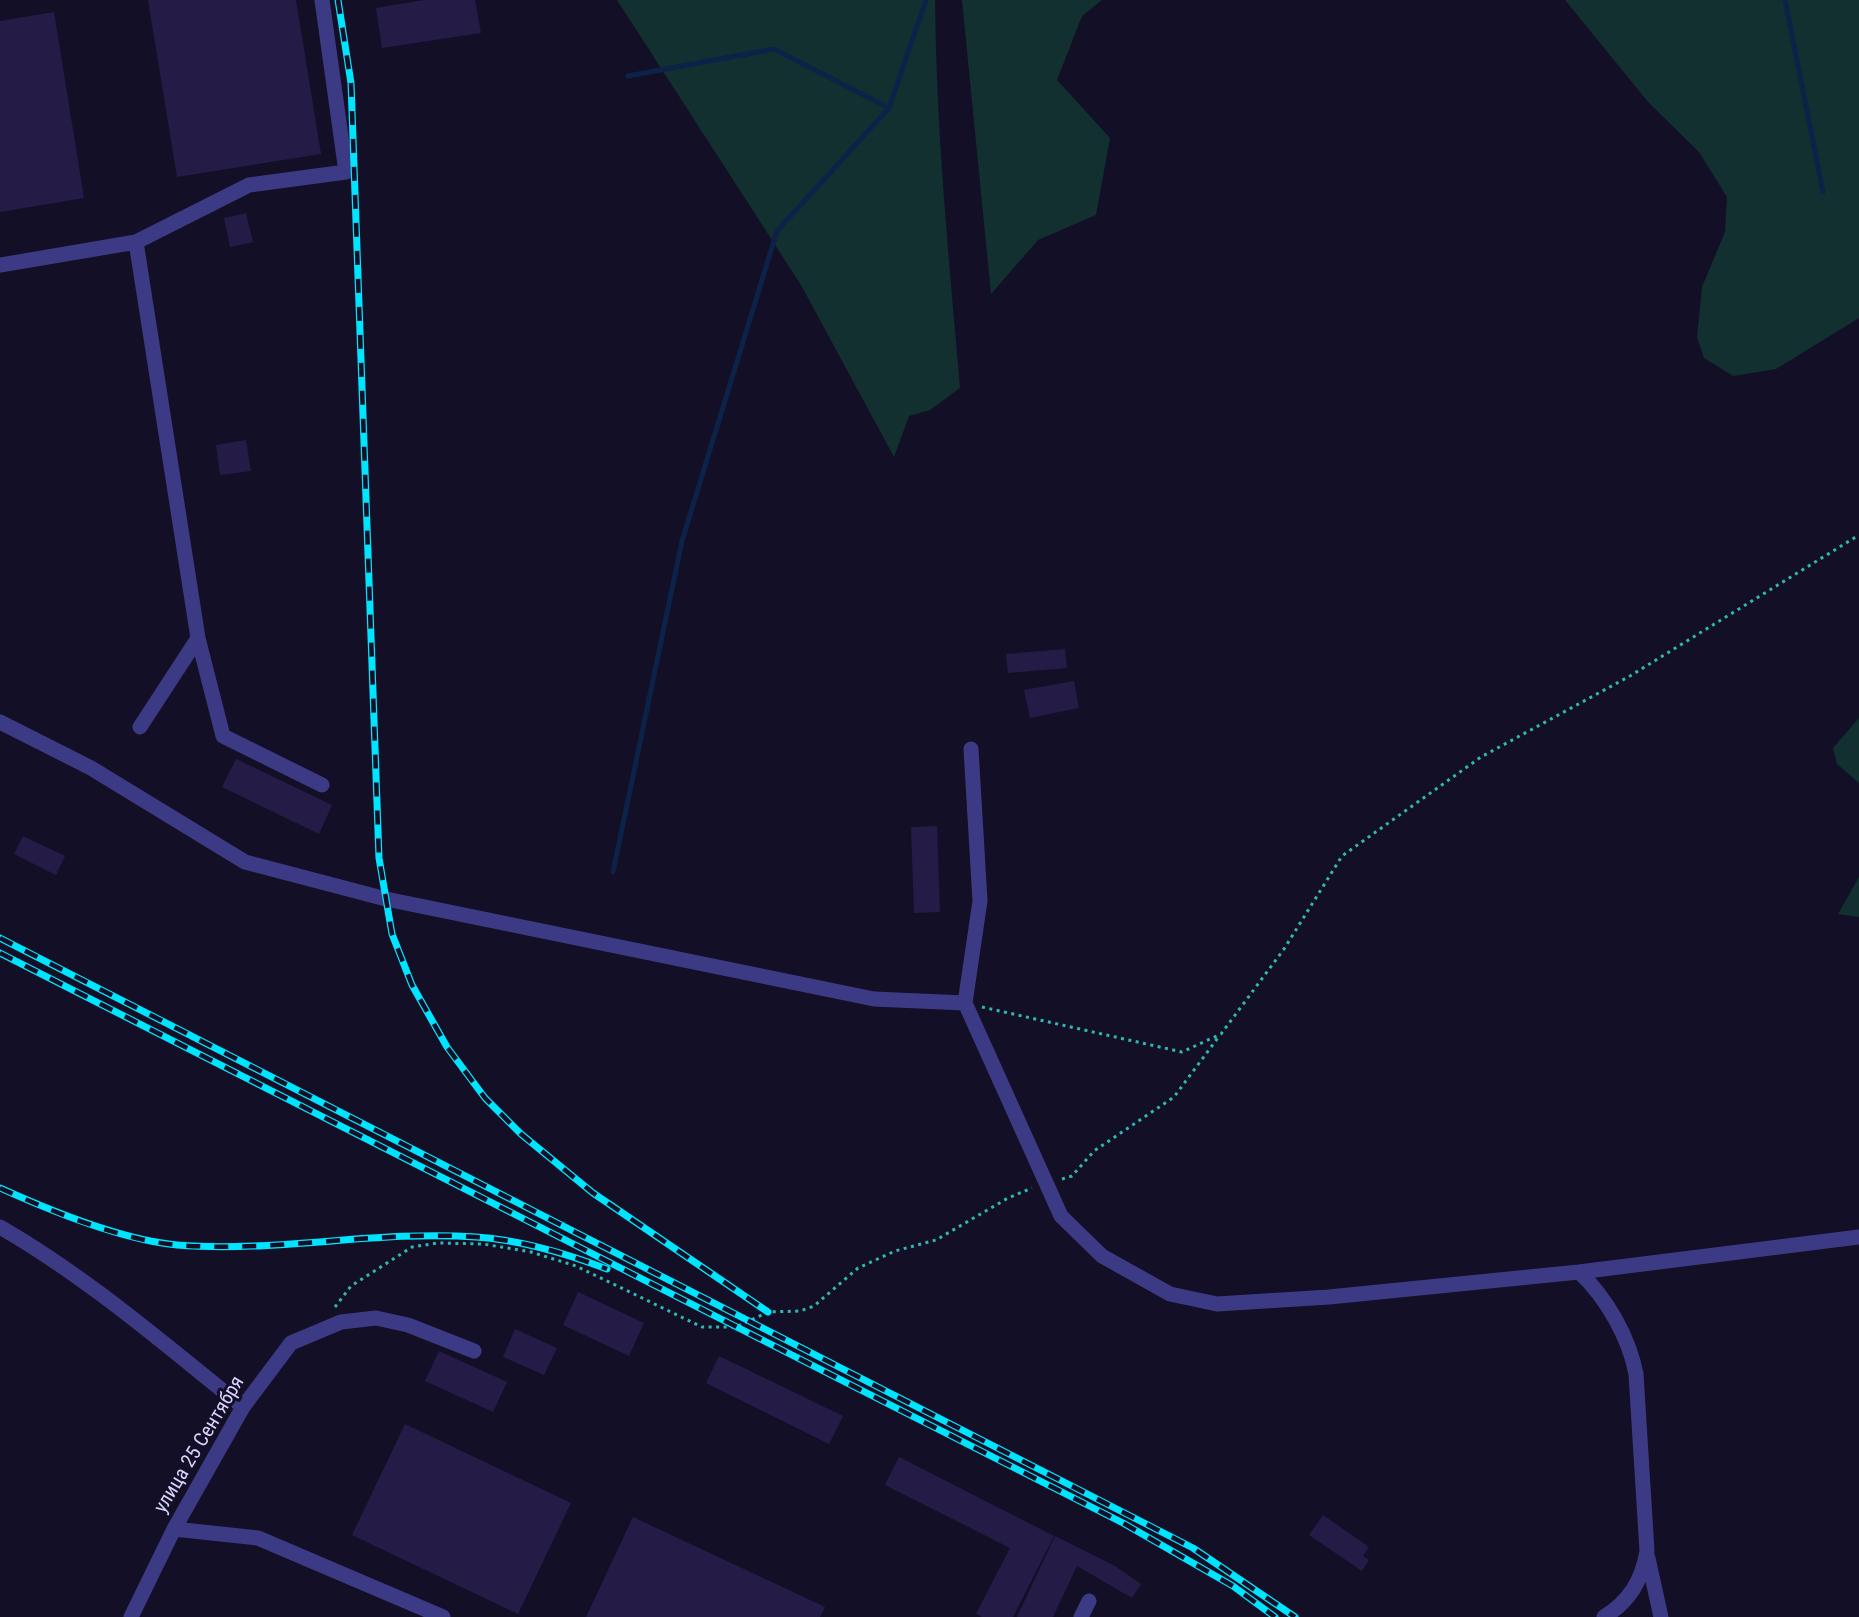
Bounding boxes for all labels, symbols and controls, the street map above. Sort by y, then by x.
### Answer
street label: улица 25 Сентября [150,1372,250,1518]

